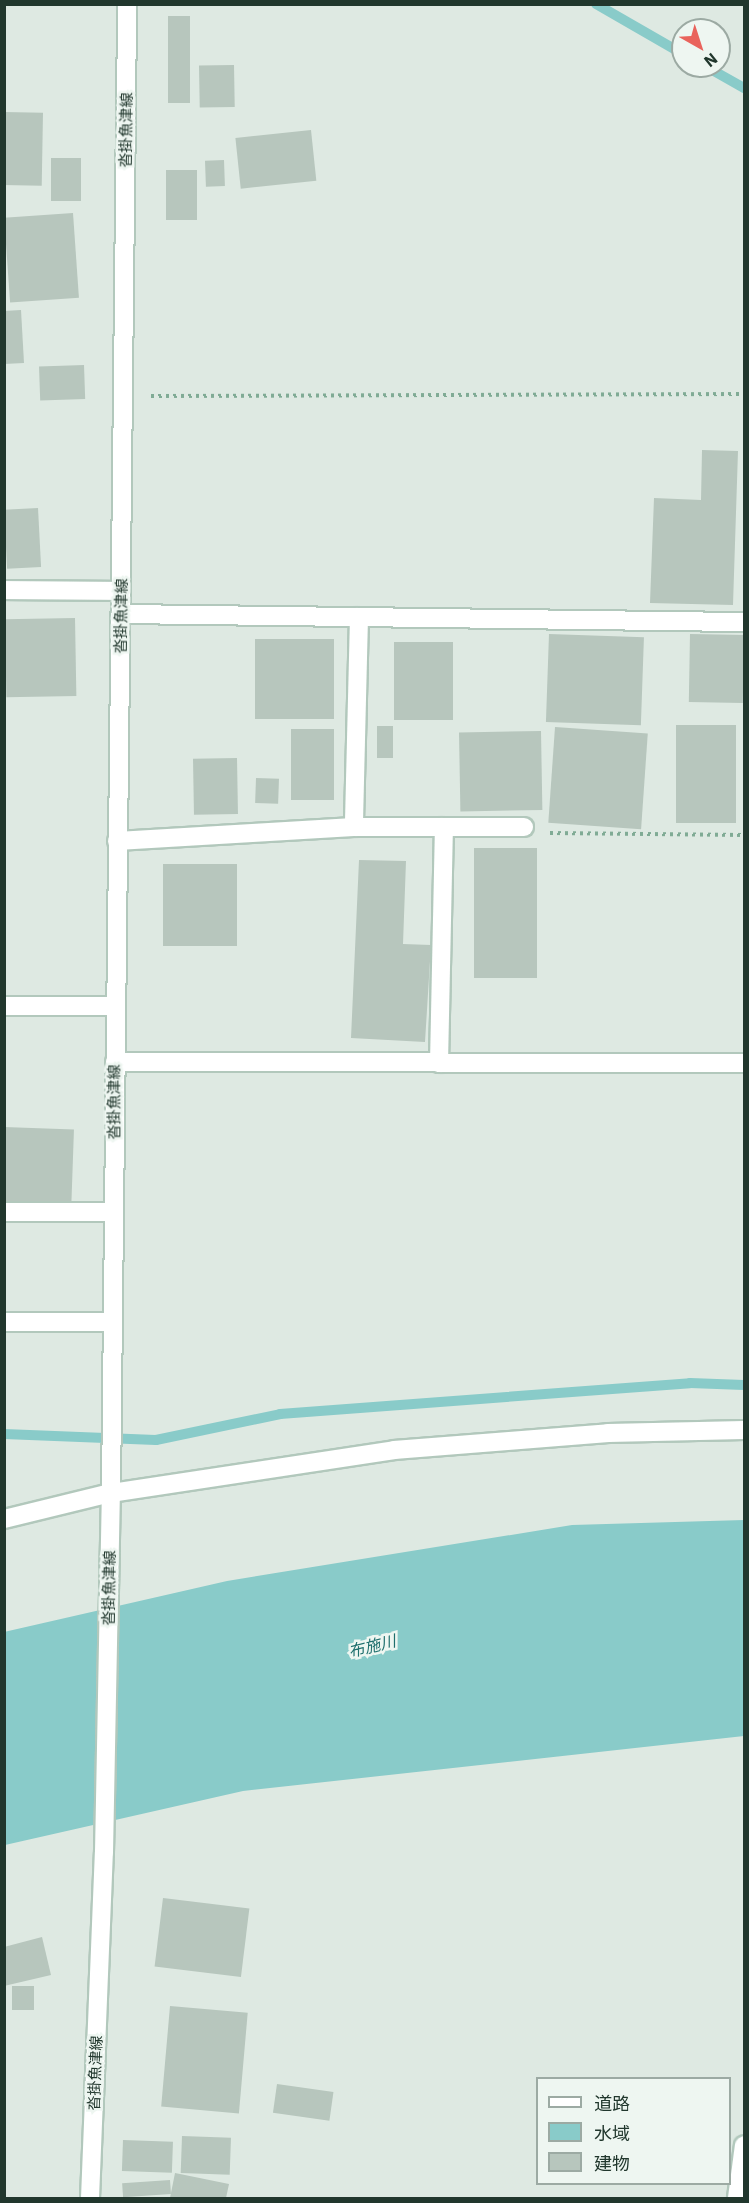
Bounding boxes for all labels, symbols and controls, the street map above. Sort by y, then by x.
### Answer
north arrow [671,18,731,78]
text: N [700,49,722,72]
street label: 沓掛魚津線 [116,92,136,168]
street label: 沓掛魚津線 [111,578,131,654]
street label: 沓掛魚津線 [105,1065,123,1139]
street label: 沓掛魚津線 [99,1550,119,1626]
water label: 布施川 [346,1631,398,1661]
street label: 沓掛魚津線 [85,2035,105,2111]
legend [536,2077,731,2185]
text: 道路 [594,2092,630,2115]
text: 水域 [594,2122,630,2145]
text: 建物 [594,2152,630,2175]

